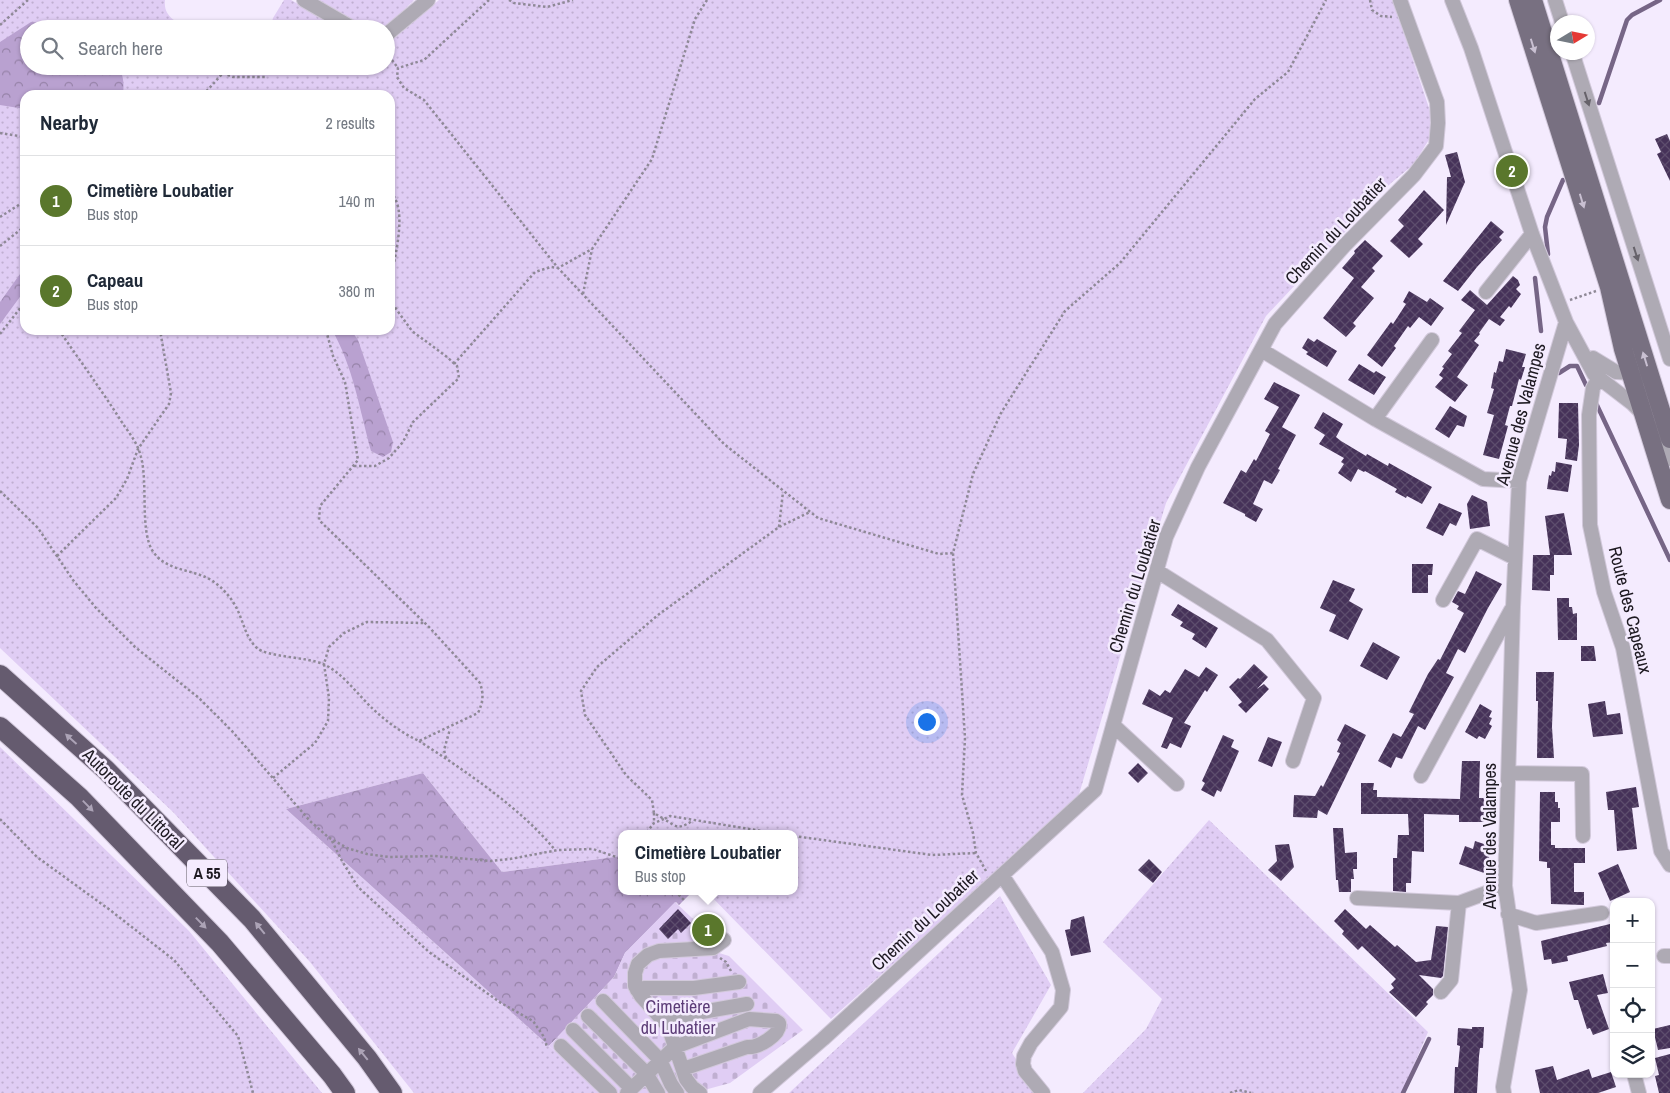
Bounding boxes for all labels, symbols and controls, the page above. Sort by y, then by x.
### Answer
north arrow [1550,15,1595,60]
search box [20,20,395,75]
icon: search [38,34,66,62]
text: Search here [78,35,163,61]
one-way arrow [1530,39,1538,54]
one-way arrow [1583,92,1591,107]
text: Nearby [40,108,98,137]
text: 2 results [325,112,375,134]
pin: 2 [1496,152,1528,190]
street label: Chemin du Loubatier [1279,171,1392,290]
text: Cimetière Loubatier [87,177,233,203]
text: 1 [52,190,60,212]
text: 140 m [339,190,375,212]
one-way arrow [1579,194,1586,209]
text: Bus stop [87,203,138,225]
one-way arrow [1633,246,1641,261]
text: Capeau [87,267,143,293]
text: 2 [52,280,60,302]
text: 380 m [339,280,375,302]
text: Bus stop [87,293,138,315]
street label: Avenue des Valampes [1489,340,1552,489]
one-way arrow [1641,351,1649,366]
street label: Chemin du Loubatier [1102,516,1167,656]
street label: Route des Capeaux [1603,544,1659,677]
your location [914,709,940,735]
one-way arrow [65,733,77,745]
street label: Autoroute du Littoral [77,742,189,855]
street label: Avenue des Valampes [1477,763,1502,910]
one-way arrow [82,800,94,812]
popup [618,830,798,895]
text: Cimetière Loubatier [635,839,781,865]
road number: A 55 [187,860,227,886]
street label: Chemin du Loubatier [865,863,984,976]
text: Bus stop [635,865,686,887]
map controls [1610,898,1655,1078]
button: + [1610,898,1655,943]
pin: 1 [692,911,724,949]
one-way arrow [195,917,207,929]
one-way arrow [254,922,265,935]
button: − [1610,943,1655,988]
button: locate [1610,988,1655,1033]
park label: Cimetière du Lubatier [641,994,715,1040]
button: layers [1610,1033,1655,1078]
one-way arrow [357,1048,368,1061]

